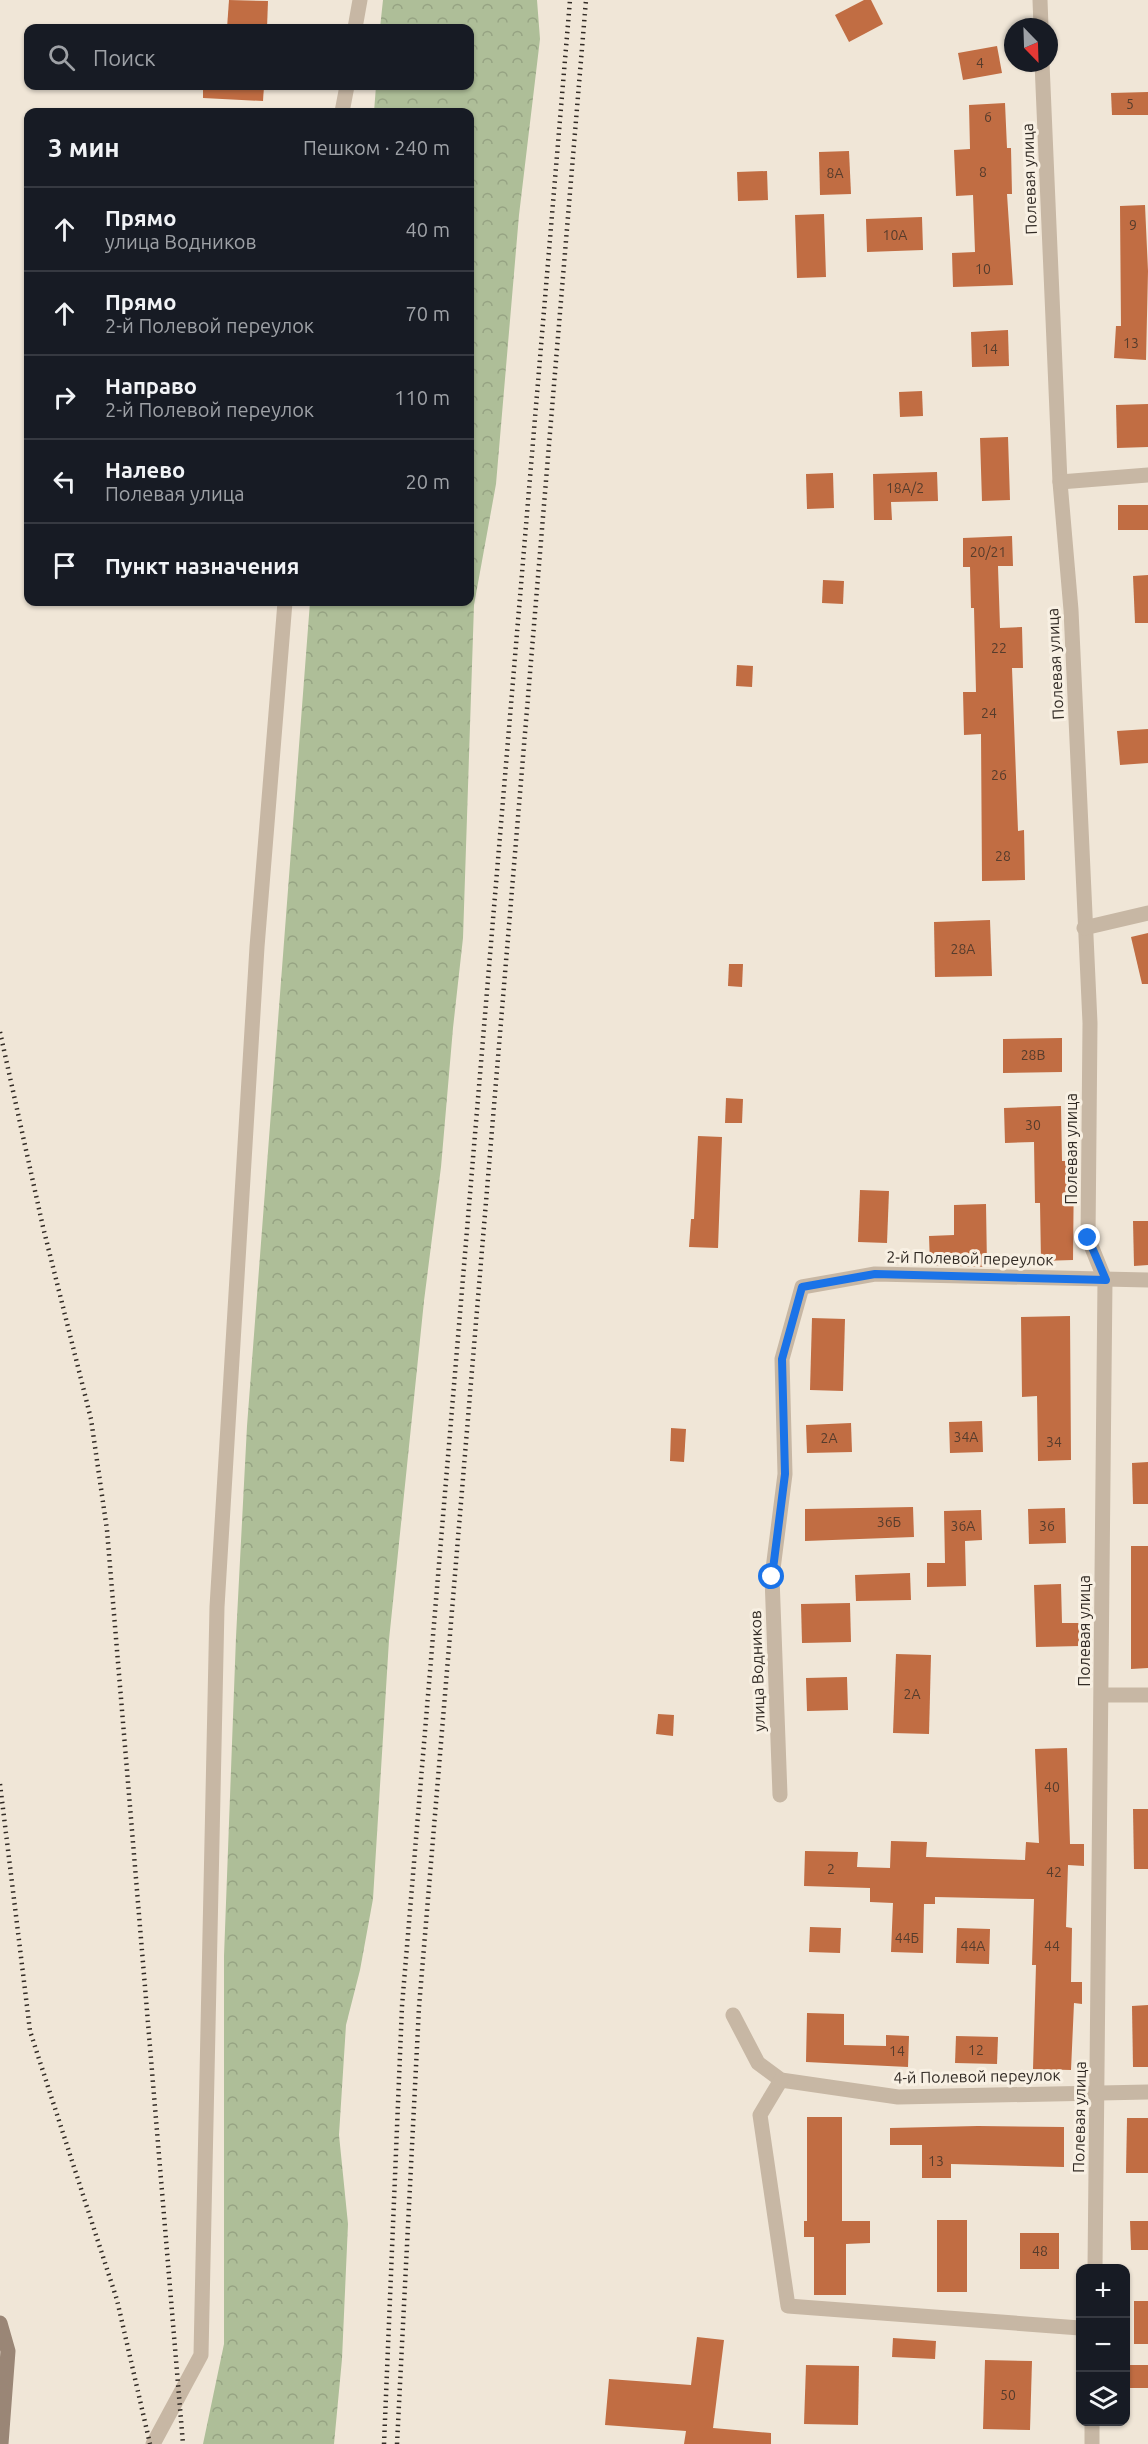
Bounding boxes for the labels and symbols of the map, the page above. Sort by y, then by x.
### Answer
north arrow [1004,18,1058,72]
house number: 4 [976,55,984,71]
house number: 5 [1126,96,1134,112]
house number: 6 [984,109,992,125]
street label: Полевая улица [1018,123,1040,235]
house number: 8 [979,164,987,180]
house number: 8А [827,165,844,181]
house number: 9 [1129,217,1137,233]
house number: 10А [883,227,907,243]
house number: 10 [975,261,991,277]
house number: 13 [1123,335,1139,351]
house number: 14 [982,341,998,357]
house number: 18А/2 [886,480,924,496]
house number: 20/21 [970,544,1006,560]
street label: Полевая улица [1043,608,1067,720]
house number: 22 [991,640,1007,656]
house number: 24 [981,705,997,721]
house number: 26 [991,767,1007,783]
house number: 28 [995,848,1011,864]
house number: 28А [951,941,975,957]
house number: 28В [1021,1047,1045,1063]
street label: Полевая улица [1062,1093,1080,1205]
house number: 30 [1025,1117,1041,1133]
route end [1074,1224,1100,1250]
street label: 2-й Полевой переулок [886,1248,1054,1268]
house number: 34А [954,1429,978,1445]
house number: 2А [821,1430,838,1446]
house number: 34 [1046,1434,1062,1450]
house number: 36Б [877,1514,901,1530]
house number: 36А [951,1518,975,1534]
house number: 36 [1039,1518,1055,1534]
route start [758,1563,784,1589]
street label: Полевая улица [1075,1575,1093,1687]
street label: улица Водников [746,1610,768,1732]
house number: 2А [904,1686,921,1702]
house number: 40 [1044,1779,1060,1795]
house number: 2 [827,1861,835,1877]
house number: 42 [1046,1864,1062,1880]
house number: 44Б [895,1930,919,1946]
house number: 44А [961,1938,985,1954]
house number: 44 [1044,1938,1060,1954]
house number: 12 [968,2042,984,2058]
house number: 14 [889,2043,905,2059]
street label: Полевая улица [1069,2061,1089,2173]
street label: 4-й Полевой переулок [893,2066,1061,2086]
house number: 13 [928,2153,944,2169]
house number: 48 [1032,2243,1048,2259]
house number: 50 [1000,2387,1016,2403]

